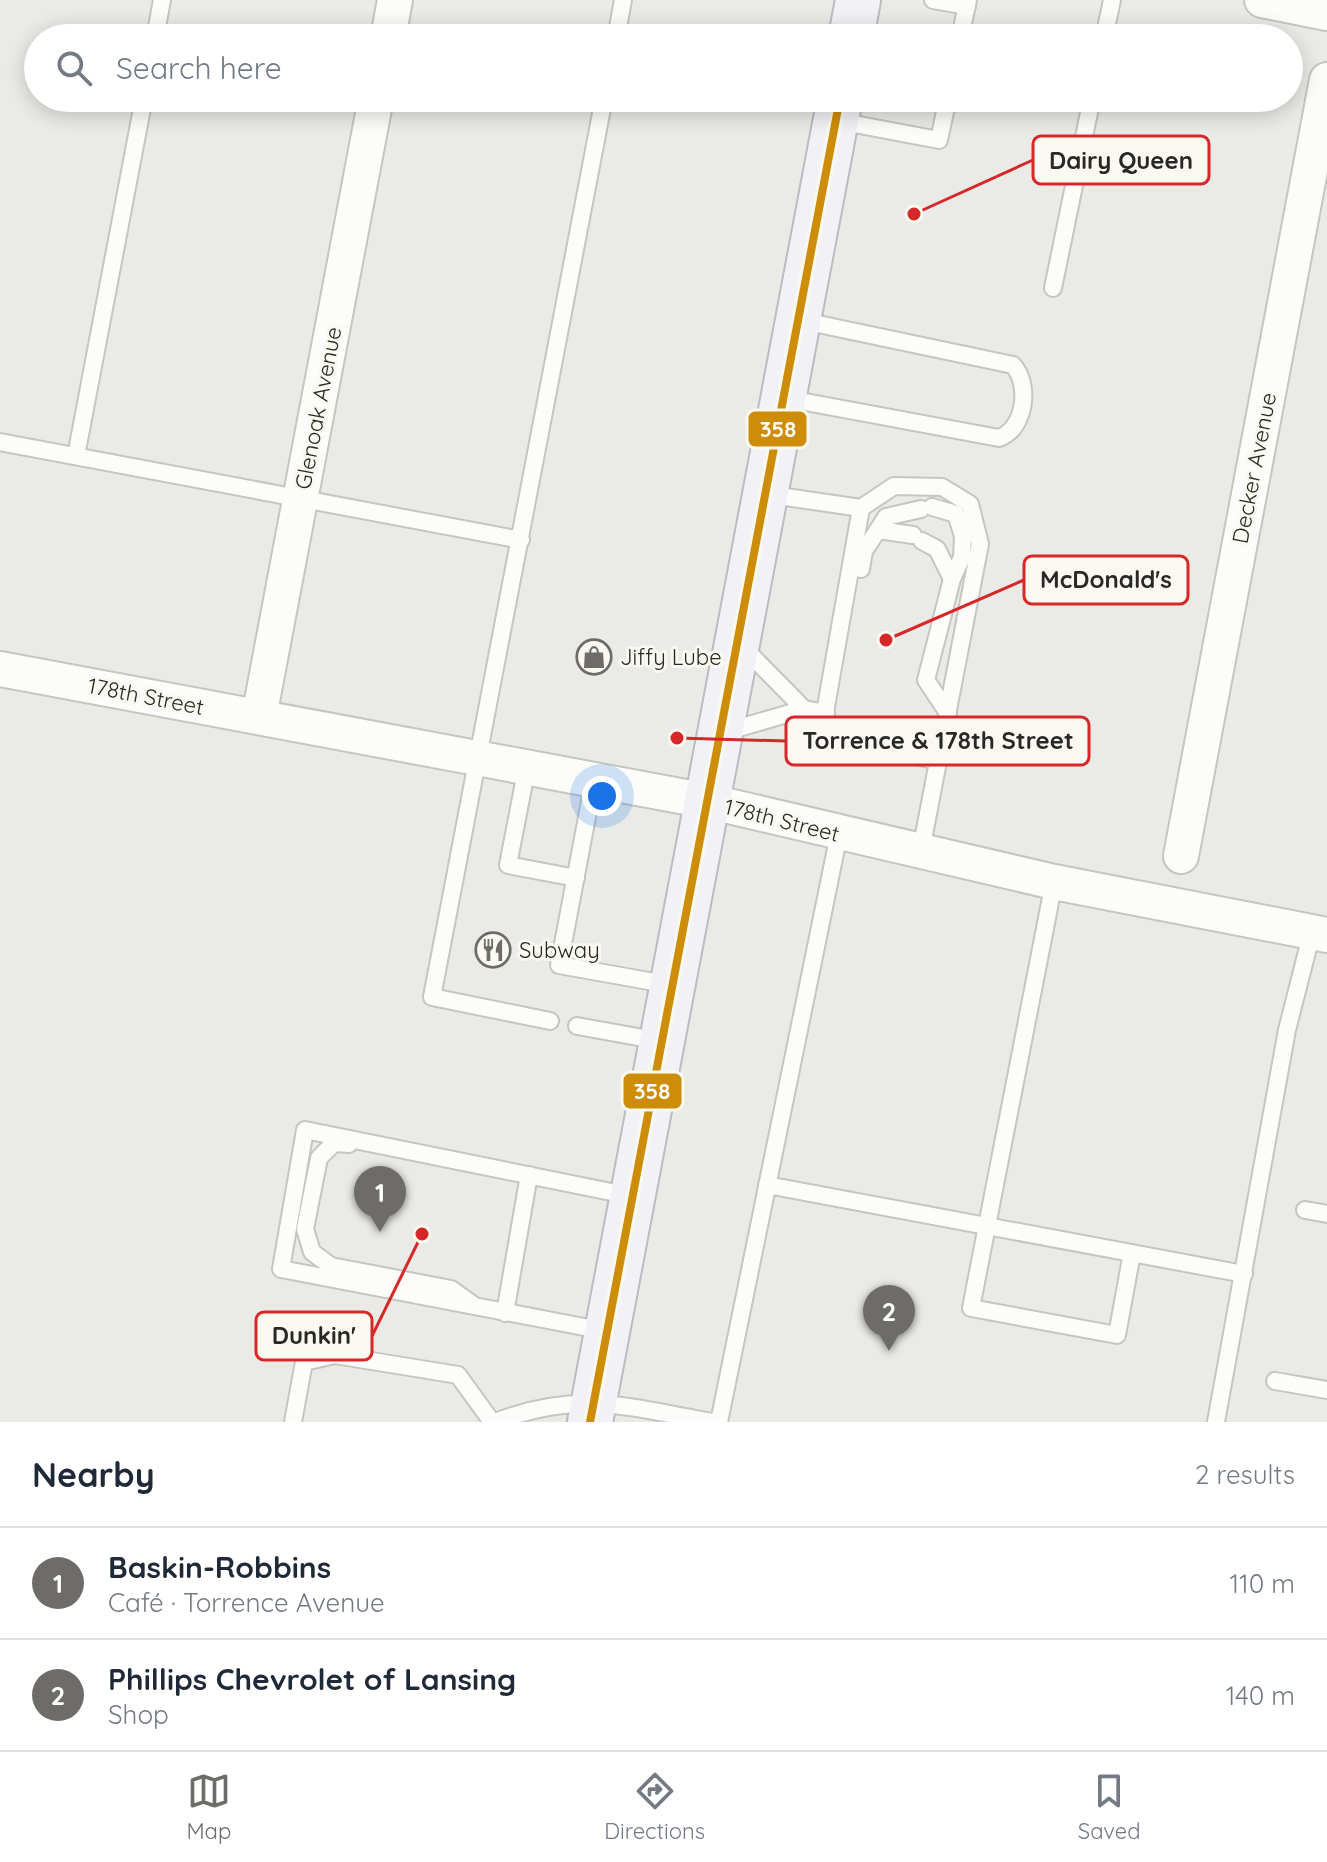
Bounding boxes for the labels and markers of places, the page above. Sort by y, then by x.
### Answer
callout: Dairy Queen [1033,136,1209,184]
callout: McDonald's [1024,556,1188,604]
shop icon: Jiffy Lube [575,638,613,676]
place label: Jiffy Lube [620,643,722,671]
callout: Torrence & 178th Street [786,717,1089,765]
restaurant icon: Subway [474,931,512,969]
place label: Subway [519,936,600,964]
pin: 1 [354,1166,406,1232]
pin: 2 [863,1285,915,1351]
callout: Dunkin' [256,1312,372,1360]

